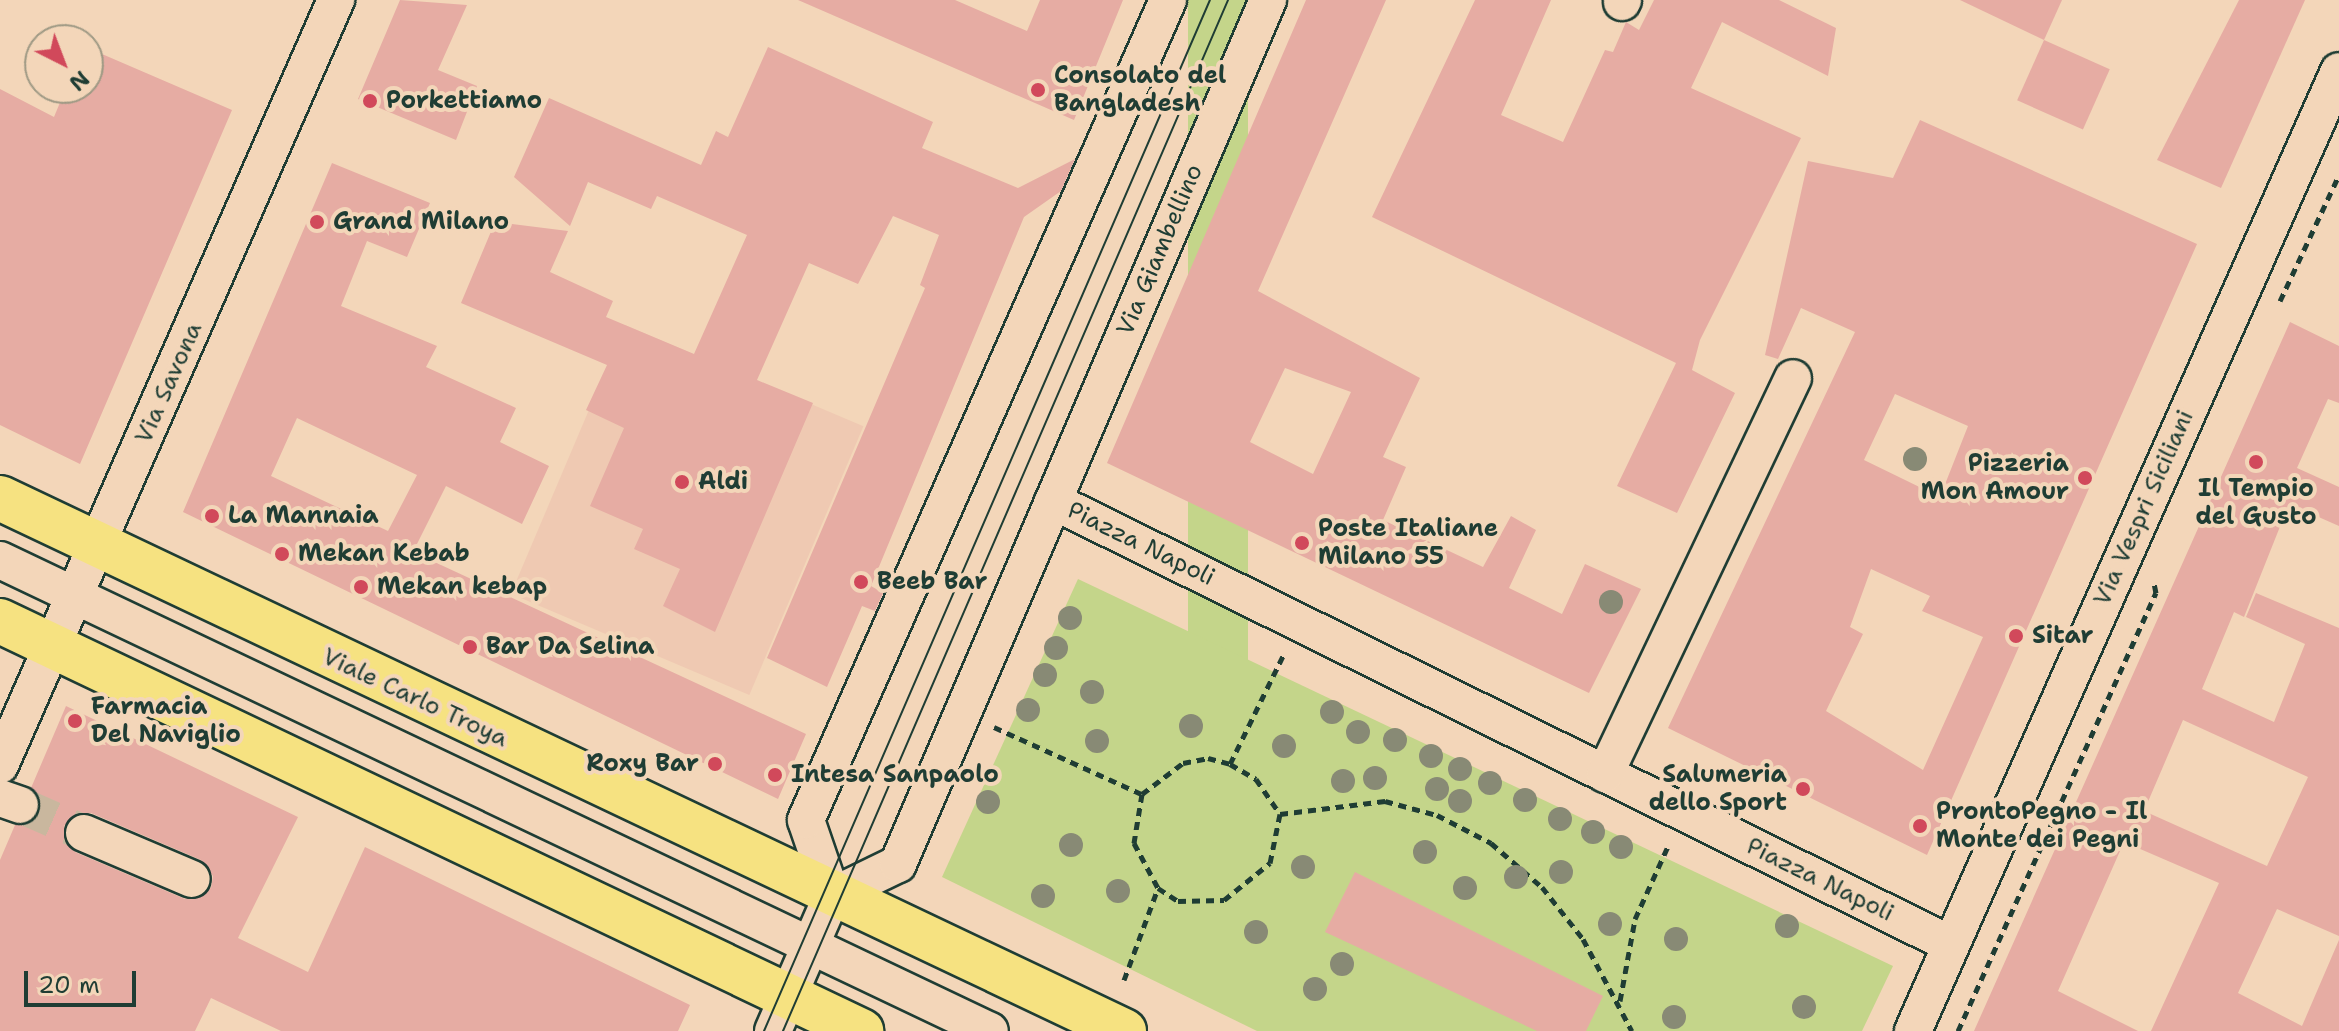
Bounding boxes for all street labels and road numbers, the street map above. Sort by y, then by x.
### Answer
street label: Via Giambellino [1111,160,1209,340]
street label: Via Savona [130,318,208,448]
street label: Via Vespri Siciliani [2088,406,2200,610]
street label: Piazza Napoli [1063,496,1219,592]
street label: Viale Carlo Troya [318,642,512,754]
street label: Piazza Napoli [1742,832,1898,928]

